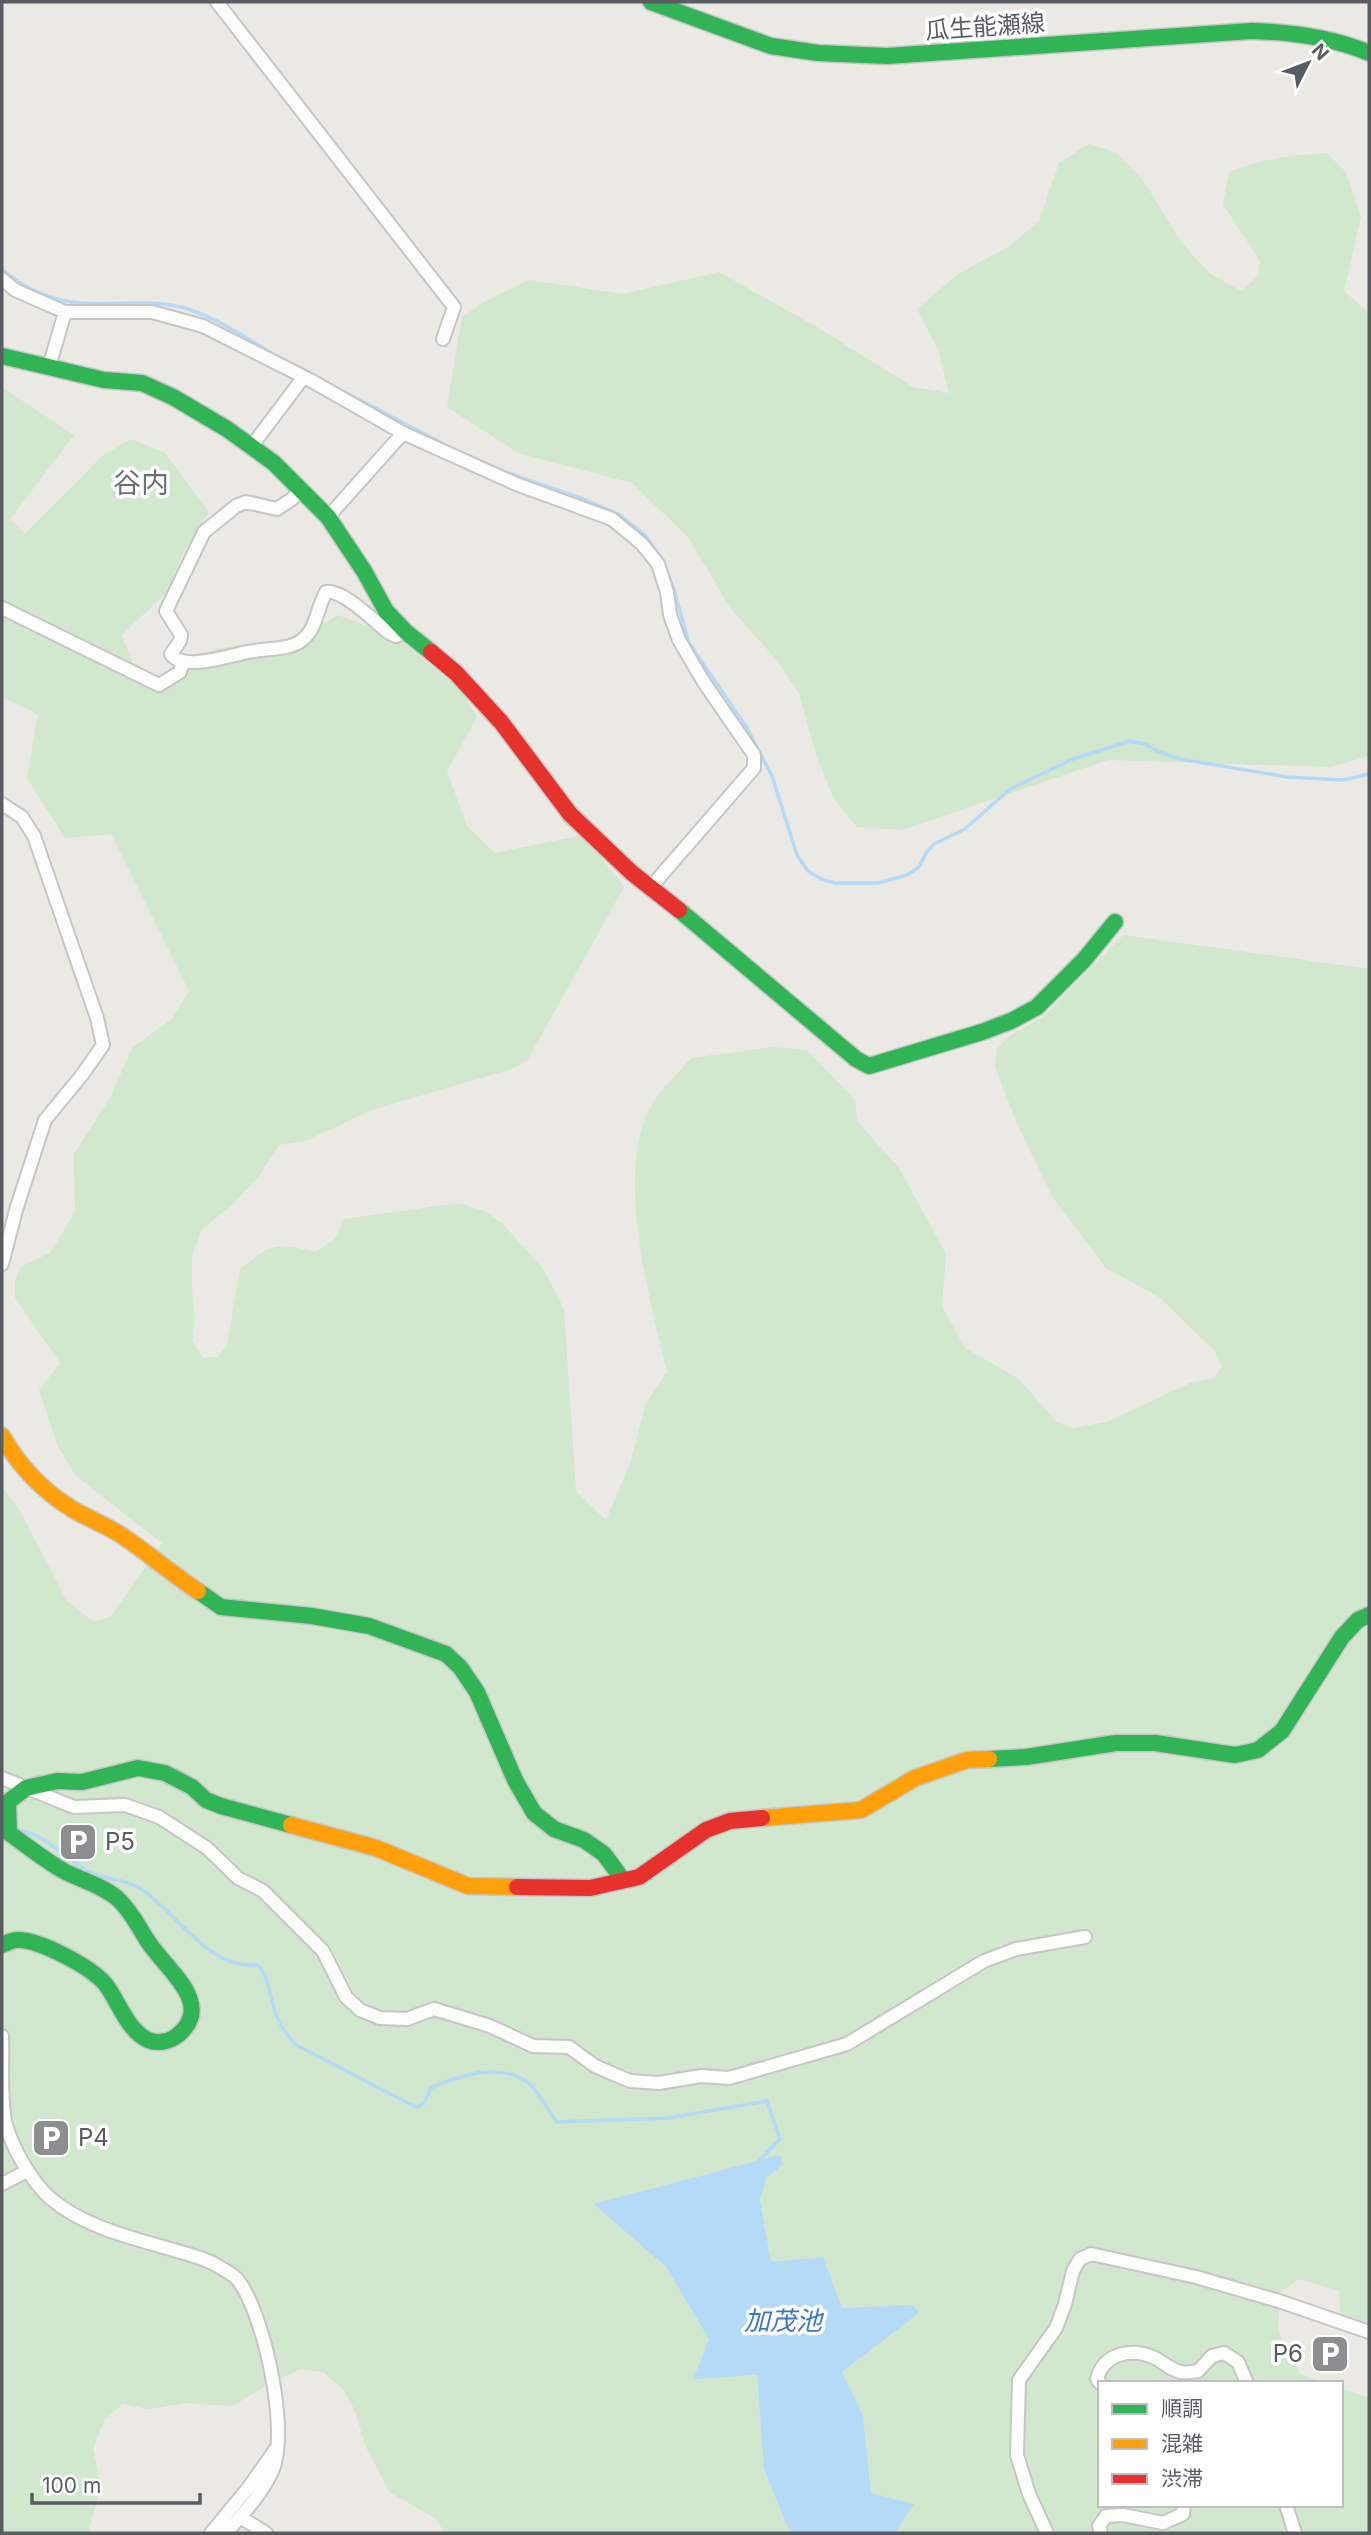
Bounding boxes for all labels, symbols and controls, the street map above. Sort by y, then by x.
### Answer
street label: 瓜生能瀬線 [924,8,1046,45]
north arrow [1273,28,1343,98]
text: N [1307,39,1334,65]
district label: 谷内 [113,466,169,500]
parking icon: P5 [57,1821,99,1863]
place label: P5 [105,1827,135,1856]
parking icon: P4 [30,2117,72,2159]
place label: P4 [78,2123,109,2152]
water label: 加茂池 [744,2305,825,2336]
parking icon: P6 [1309,2333,1351,2375]
place label: P6 [1273,2339,1303,2368]
legend [1098,2381,1343,2507]
text: 順調 [1161,2396,1203,2421]
text: 混雑 [1161,2431,1203,2456]
scale bar [32,2462,200,2506]
text: 渋滞 [1161,2466,1203,2491]
text: 100 m [42,2473,101,2498]

